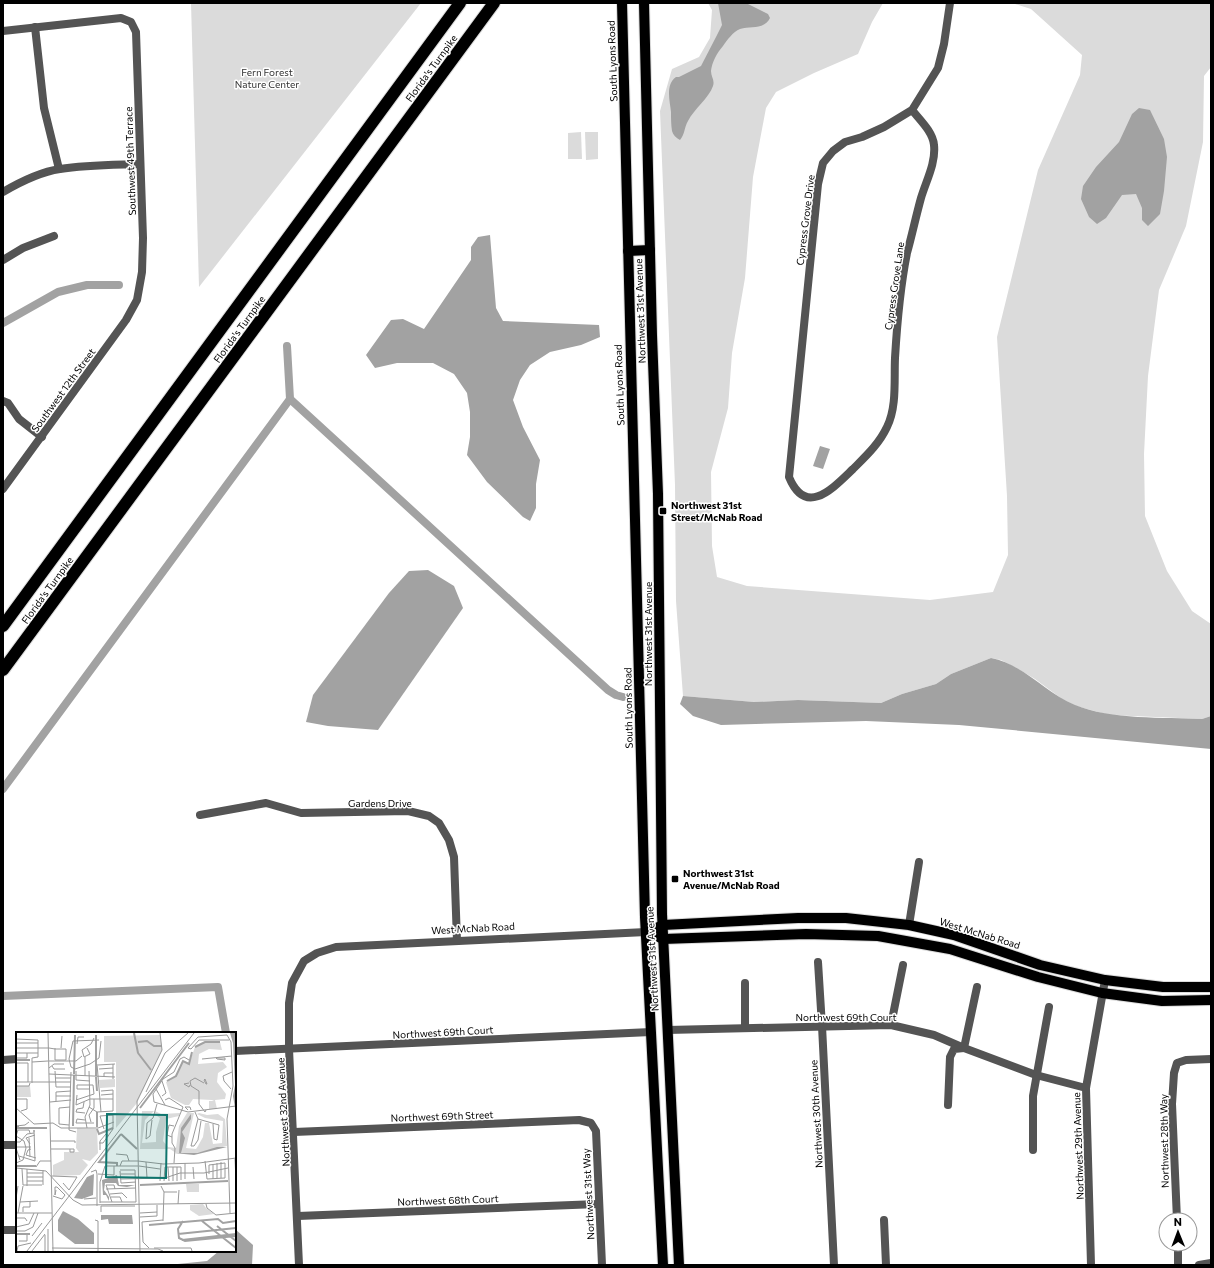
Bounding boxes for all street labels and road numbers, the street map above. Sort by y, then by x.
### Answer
street label: South Lyons Road [605,20,619,102]
street label: Florida's Turnpike [403,32,459,104]
street label: Southwest 49th Terrace [122,106,138,216]
street label: Cypress Grove Drive [793,174,817,266]
street label: Cypress Grove Lane [882,241,906,331]
street label: Northwest 31st Avenue [632,258,648,364]
street label: Florida's Turnpike [211,293,267,365]
street label: South Lyons Road [612,344,626,426]
street label: Southwest 12th Street [29,346,97,434]
street label: Florida's Turnpike [19,554,75,626]
street label: Northwest 31st Avenue [642,582,654,686]
street label: South Lyons Road [621,667,635,749]
street label: Gardens Drive [348,797,412,809]
street label: Northwest 31st Avenue [643,906,661,1012]
street label: West McNab Road [938,915,1022,951]
street label: West McNab Road [431,920,515,936]
street label: Northwest 69th Court [795,1011,897,1023]
street label: Northwest 69th Court [392,1023,494,1041]
street label: Northwest 32nd Avenue [274,1057,292,1167]
street label: Northwest 30th Avenue [807,1060,825,1168]
street label: Northwest 29th Avenue [1070,1092,1086,1200]
street label: Northwest 28th Way [1157,1094,1171,1188]
street label: Northwest 69th Street [390,1108,494,1124]
street label: Northwest 31st Way [580,1148,596,1240]
street label: Northwest 68th Court [397,1192,499,1208]

